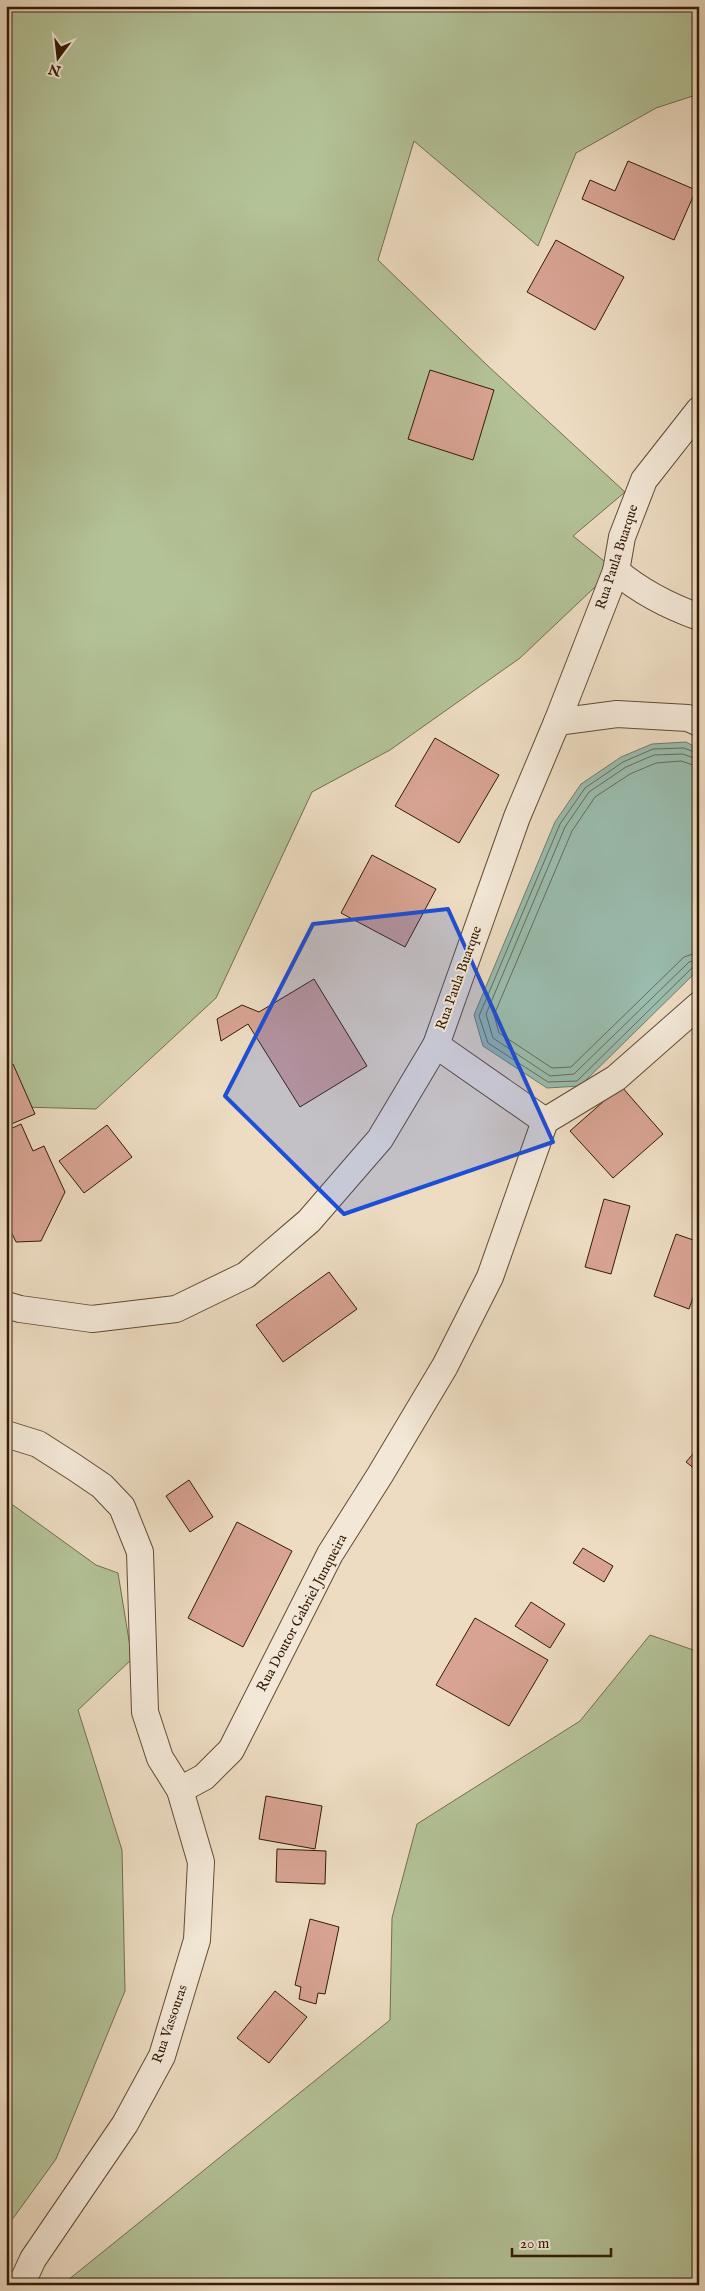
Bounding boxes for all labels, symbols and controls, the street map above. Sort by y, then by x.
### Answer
north arrow [32,32,82,82]
text: N [47,59,64,80]
street label: Rua Paula Buarque [592,502,643,612]
street label: Rua Paula Buarque [432,923,486,1033]
street label: Rua Doutor Gabriel Junqueira [253,1530,352,1695]
street label: Rua Vassouras [148,1982,192,2066]
scale bar [512,2226,611,2258]
text: 20 m [520,2234,550,2253]

